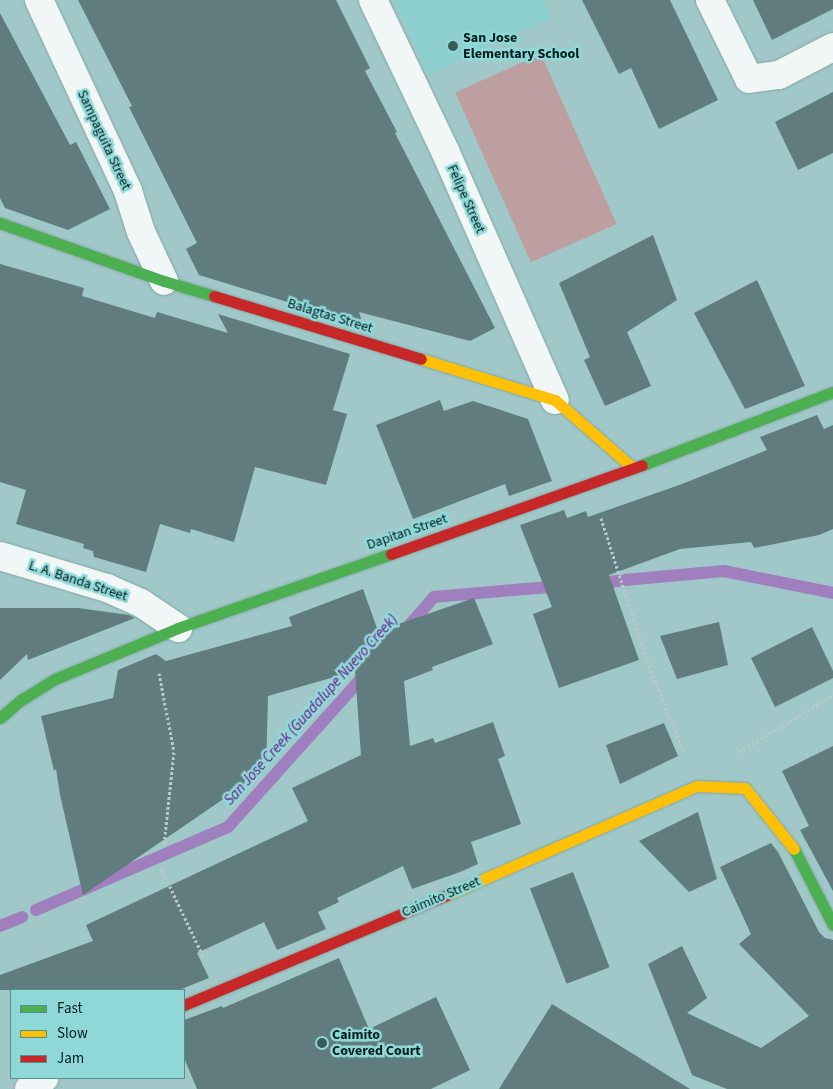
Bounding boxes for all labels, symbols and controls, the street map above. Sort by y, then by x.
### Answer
place label: San Jose Elementary School [463,30,579,62]
marker: San Jose Elementary School [447,40,459,52]
street label: Sampaguita Street [74,87,134,193]
street label: Felipe Street [443,162,489,236]
street label: Balagtas Street [285,295,375,337]
street label: Dapitan Street [365,510,449,554]
street label: L. A. Banda Street [27,557,129,605]
water label: San Jose Creek (Guadalupe Nuevo Creek) [220,611,402,809]
street label: Caimito Street [399,873,483,921]
legend [10,989,185,1079]
text: Fast [57,998,83,1019]
text: Slow [57,1023,88,1044]
place label: Caimito Covered Court [332,1027,421,1060]
marker: Caimito Covered Court [316,1037,328,1049]
text: Jam [57,1048,84,1069]

